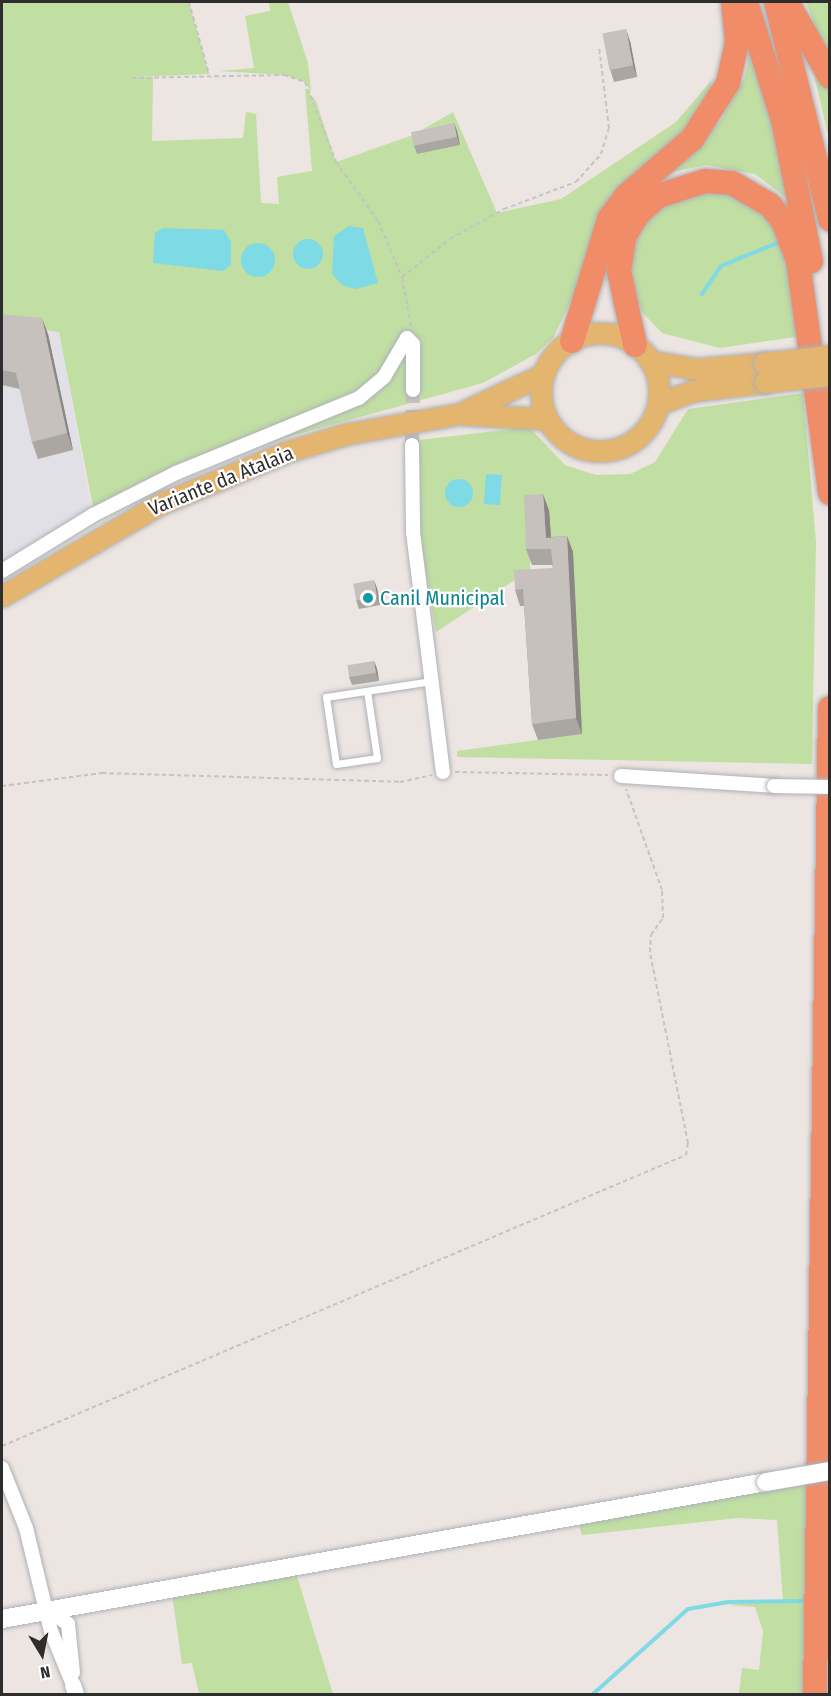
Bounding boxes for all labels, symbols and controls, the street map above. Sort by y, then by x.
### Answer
street label: Variante da Atalaia [145,441,297,521]
place label: Canil Municipal [380,586,505,610]
marker: Canil Municipal [361,591,375,605]
north arrow [12,1624,72,1684]
text: N [39,1662,52,1682]

